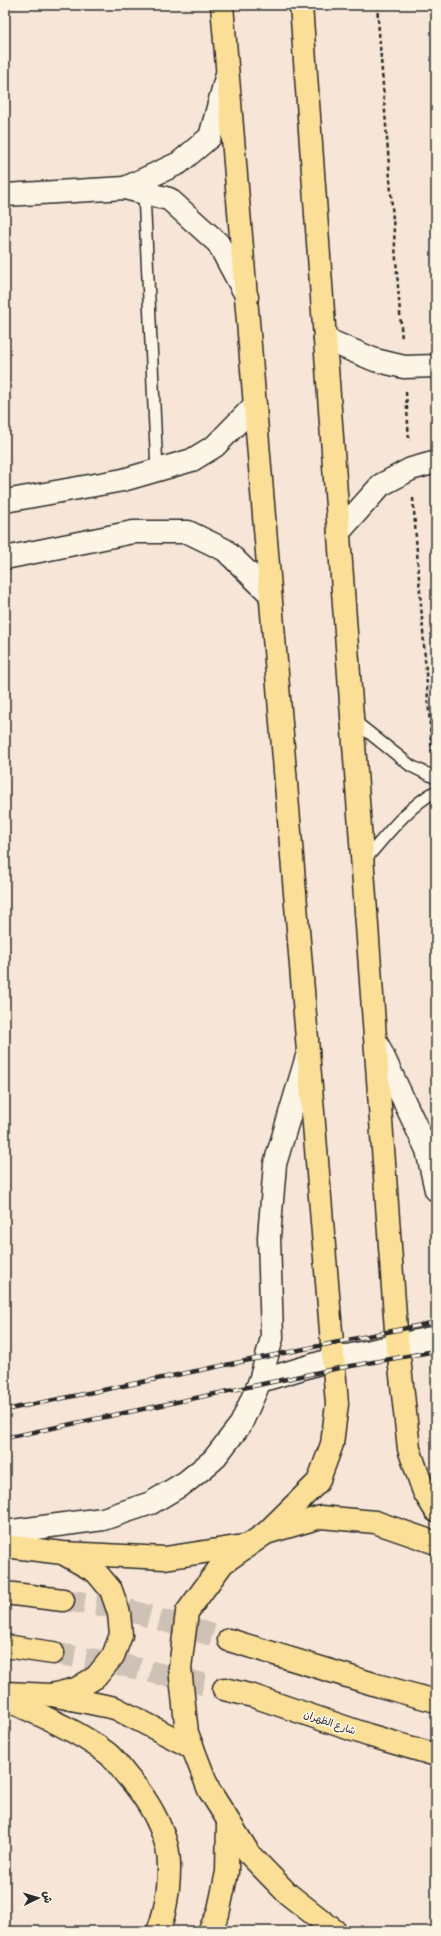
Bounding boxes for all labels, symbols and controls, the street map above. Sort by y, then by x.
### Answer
street label: شارع الظهران [302,1707,358,1738]
north arrow [18,1878,58,1918]
text: ش [40,1890,55,1904]

